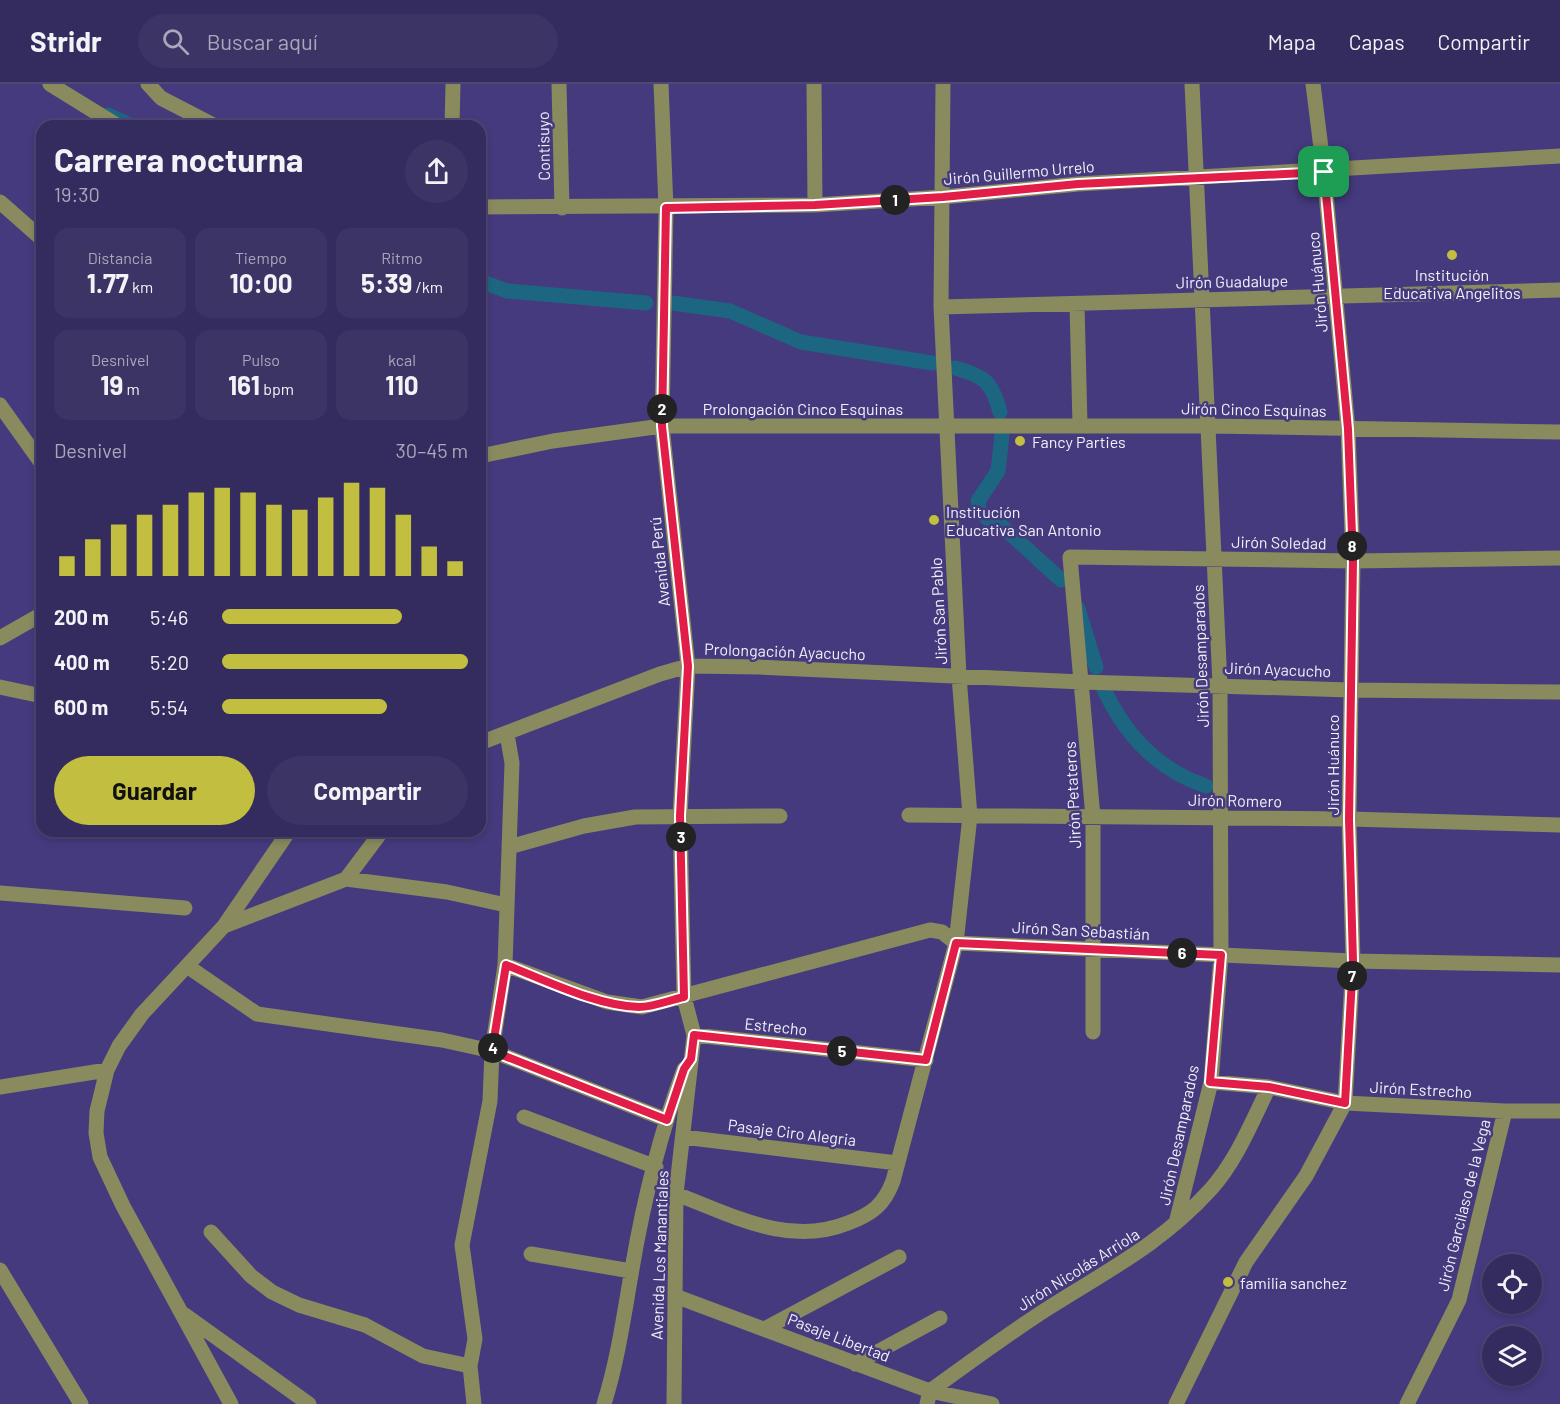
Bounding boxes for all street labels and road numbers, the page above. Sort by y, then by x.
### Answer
street label: Contisuyo [533,111,553,181]
street label: Jirón Guillermo Urrelo [943,156,1095,188]
street label: Jirón Huánuco [1303,231,1331,333]
street label: Jirón Guadalupe [1176,271,1288,291]
street label: Jirón Cinco Esquinas [1181,398,1327,420]
street label: Prolongación Cinco Esquinas [703,399,903,418]
street label: Avenida Perú [645,516,673,608]
street label: Jirón Soledad [1231,532,1327,552]
street label: Jirón San Pablo [926,557,950,665]
street label: Jirón Desamparados [1188,584,1212,728]
street label: Prolongación Ayacucho [704,639,866,663]
street label: Jirón Ayacucho [1224,658,1332,680]
street label: Jirón Huánuco [1323,715,1342,815]
street label: Jirón Petateros [1060,741,1084,849]
street label: Jirón Romero [1188,790,1282,810]
street label: Jirón San Sebastián [1012,917,1150,943]
street label: Estrecho [744,1013,808,1039]
street label: Jirón Desamparados [1154,1063,1202,1207]
street label: Jirón Estrecho [1369,1077,1473,1101]
street label: Pasaje Ciro Alegria [727,1115,857,1149]
street label: Jirón Garcilaso de la Vega [1432,1117,1494,1293]
street label: Avenida Los Manantiales [647,1170,671,1340]
street label: Jirón Nicolás Arriola [1014,1224,1142,1314]
street label: Pasaje Libertad [785,1309,893,1365]

